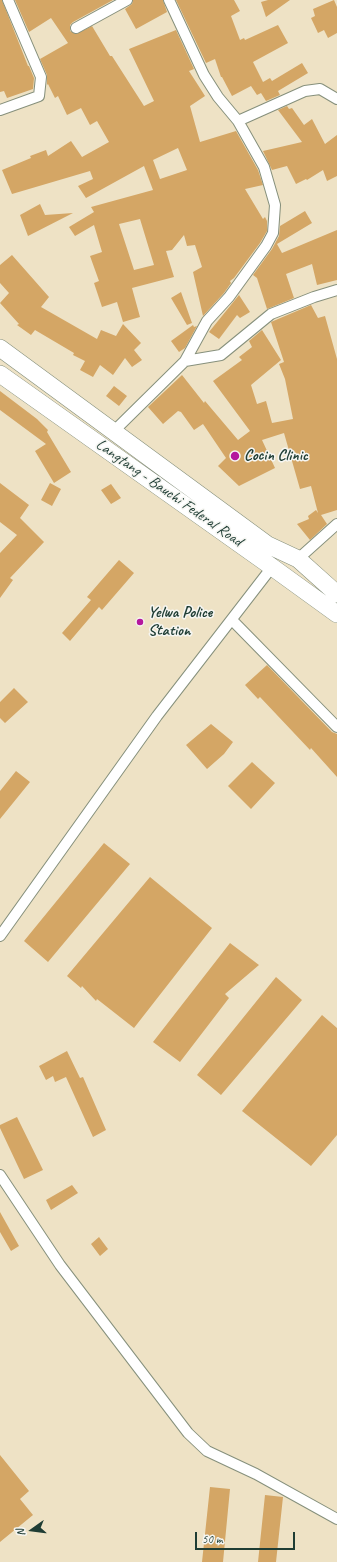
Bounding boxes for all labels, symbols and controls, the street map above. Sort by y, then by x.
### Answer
street label: Langtang - Bauchi Federal Road [92,435,246,551]
place label: Cocin Clinic [244,446,308,466]
marker: Cocin Clinic [229,450,241,462]
place label: Yelwa Police Station [148,603,212,641]
marker: Yelwa Police Station [135,617,145,627]
north arrow [12,1510,52,1550]
scale bar [197,1524,297,1550]
text: N [13,1528,28,1538]
text: 50 m [202,1531,222,1547]

